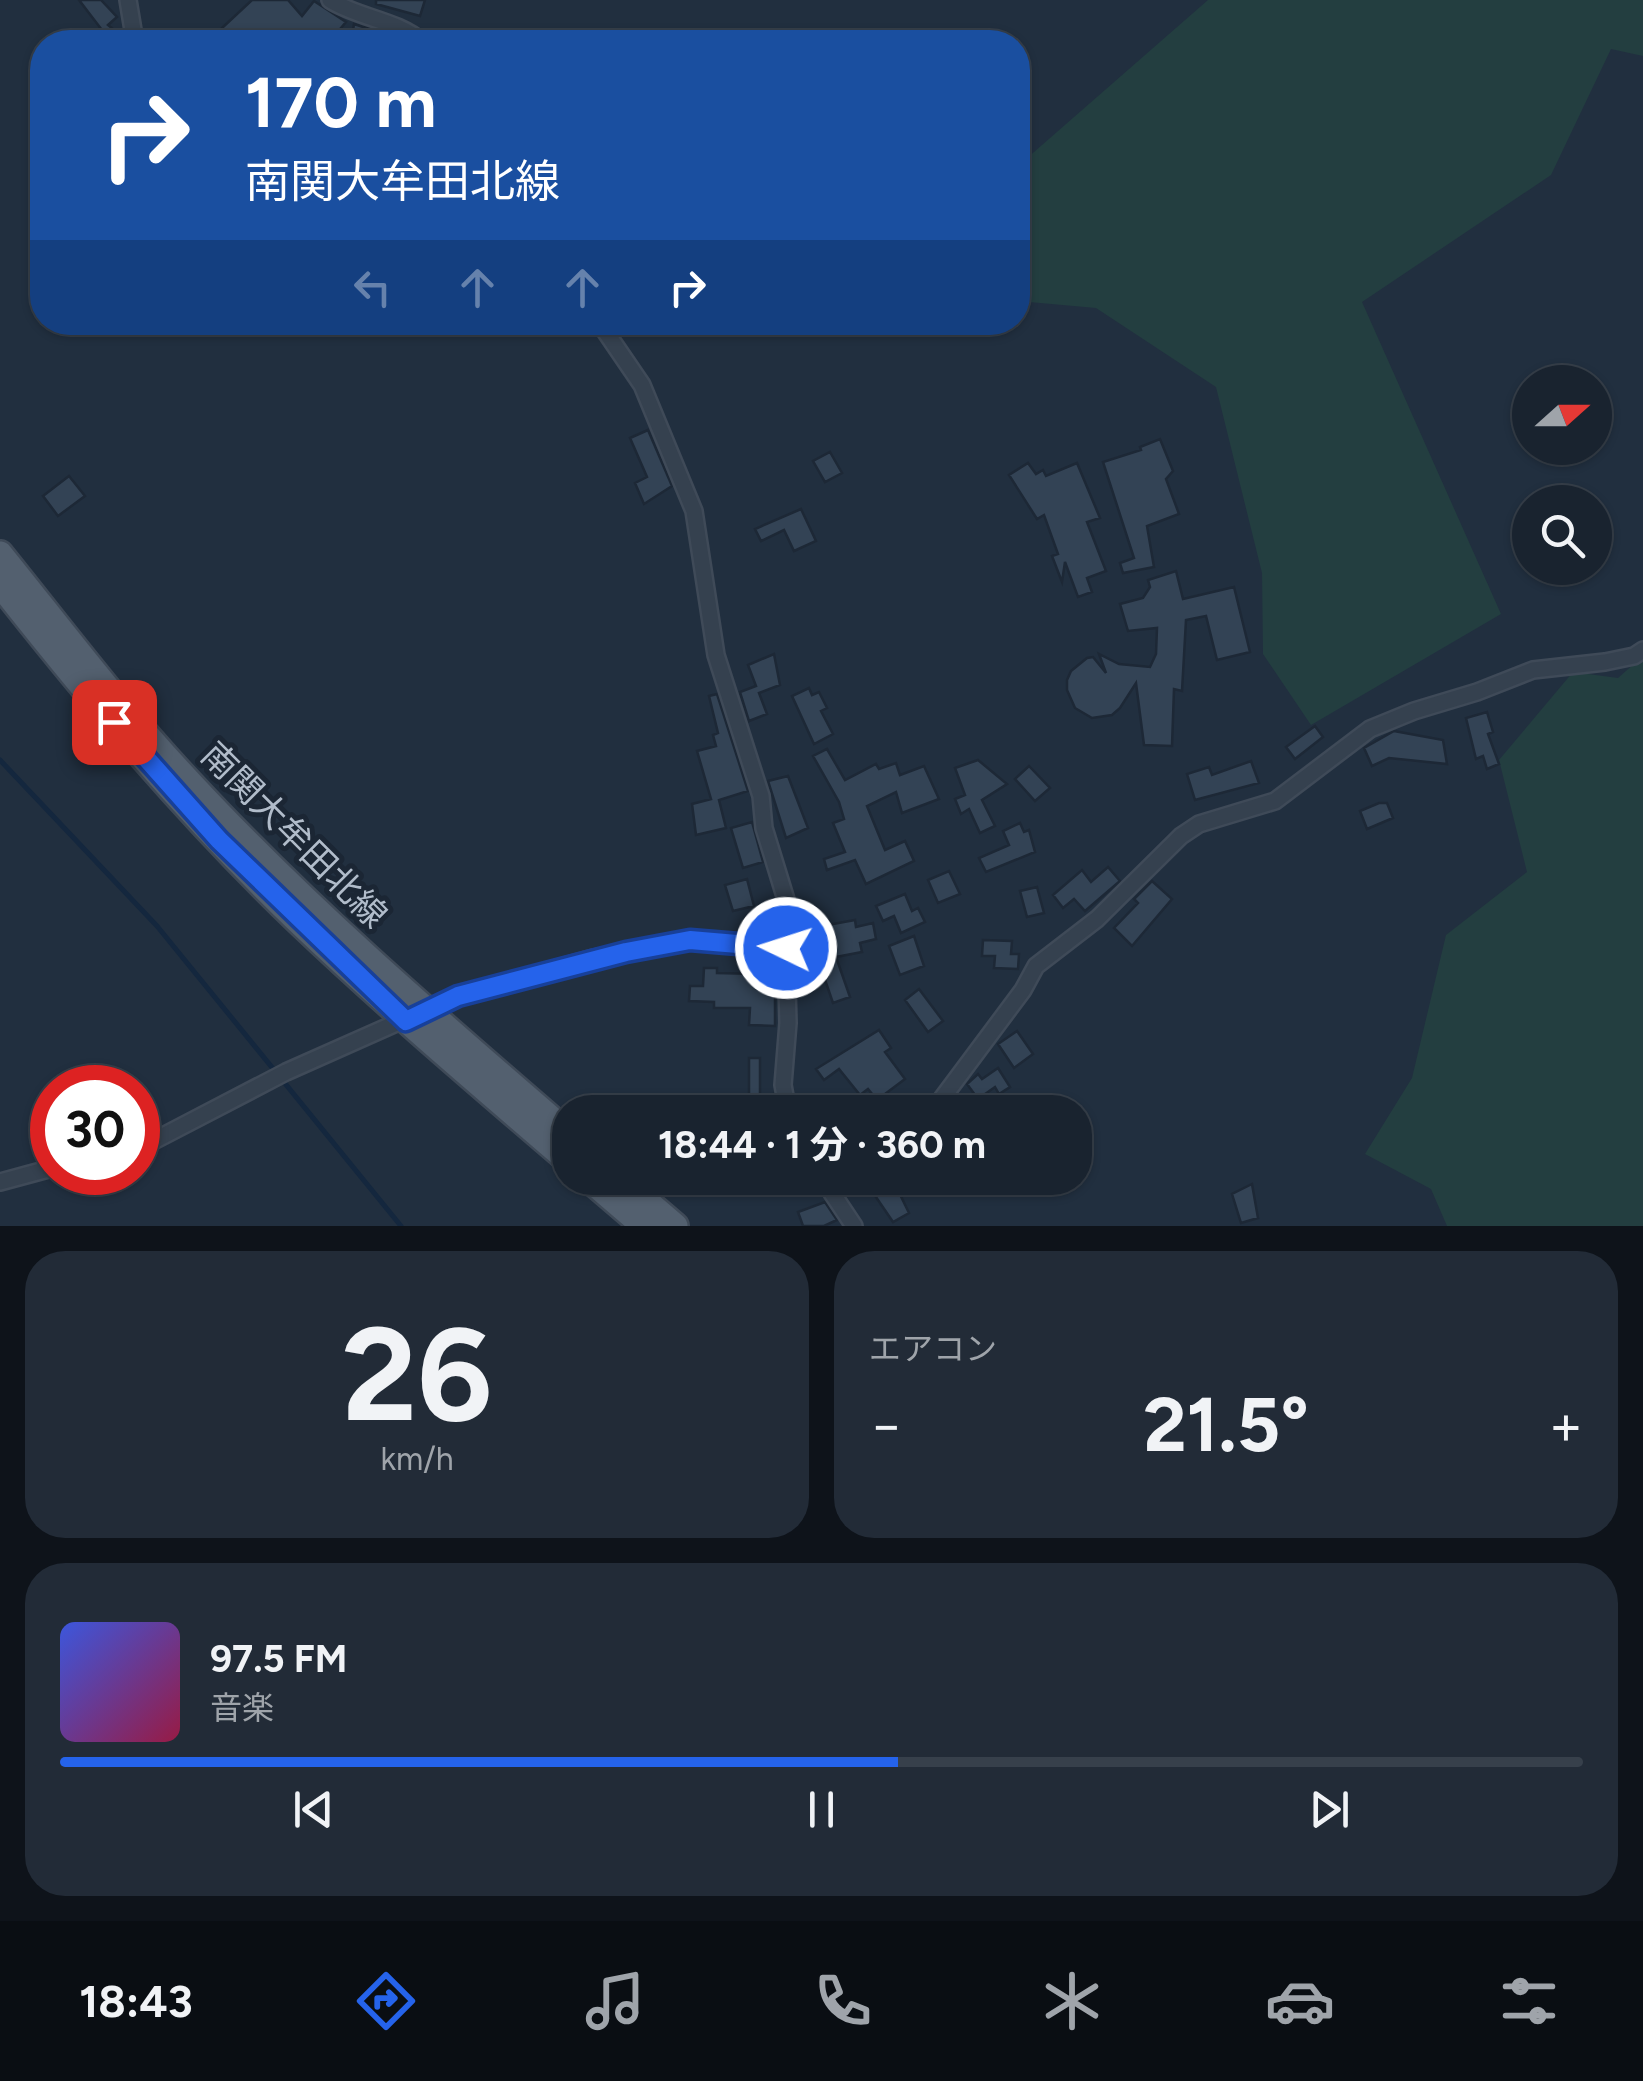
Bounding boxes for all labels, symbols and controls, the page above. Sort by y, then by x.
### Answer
text: 170 m [245,60,437,145]
icon: right [80,70,210,200]
text: 南関大牟田北線 [245,154,560,208]
icon: left [345,260,400,315]
icon: ahead [450,260,505,315]
icon: ahead [555,260,610,315]
icon: right [660,260,715,315]
north arrow [1512,365,1612,465]
map controls [1512,365,1612,585]
button: search [1512,485,1612,585]
pin [72,680,157,765]
icon: arrive [87,695,142,750]
street label: 南関大牟田北線 [193,734,395,936]
position arrow [734,896,838,1000]
speed limit sign: 30 [30,1065,160,1195]
text: 18:44 · 1 分 · 360 m [658,1122,986,1168]
text: 26 [342,1297,492,1453]
text: エアコン [869,1330,997,1368]
text: 21.5° [1143,1380,1309,1470]
text: − [869,1392,903,1458]
text: + [1549,1392,1583,1458]
text: km/h [380,1440,454,1478]
text: 97.5 FM [210,1636,347,1682]
text: 音楽 [210,1689,274,1727]
icon: previous [286,1782,341,1837]
icon: pause [794,1782,849,1837]
icon: next [1302,1782,1357,1837]
icon: directions [351,1966,421,2036]
icon: music [580,1966,650,2036]
icon: phone [808,1966,878,2036]
icon: climate [1037,1966,1107,2036]
icon: car [1265,1966,1335,2036]
icon: filters [1494,1966,1564,2036]
text: 18:43 [79,1974,193,2028]

